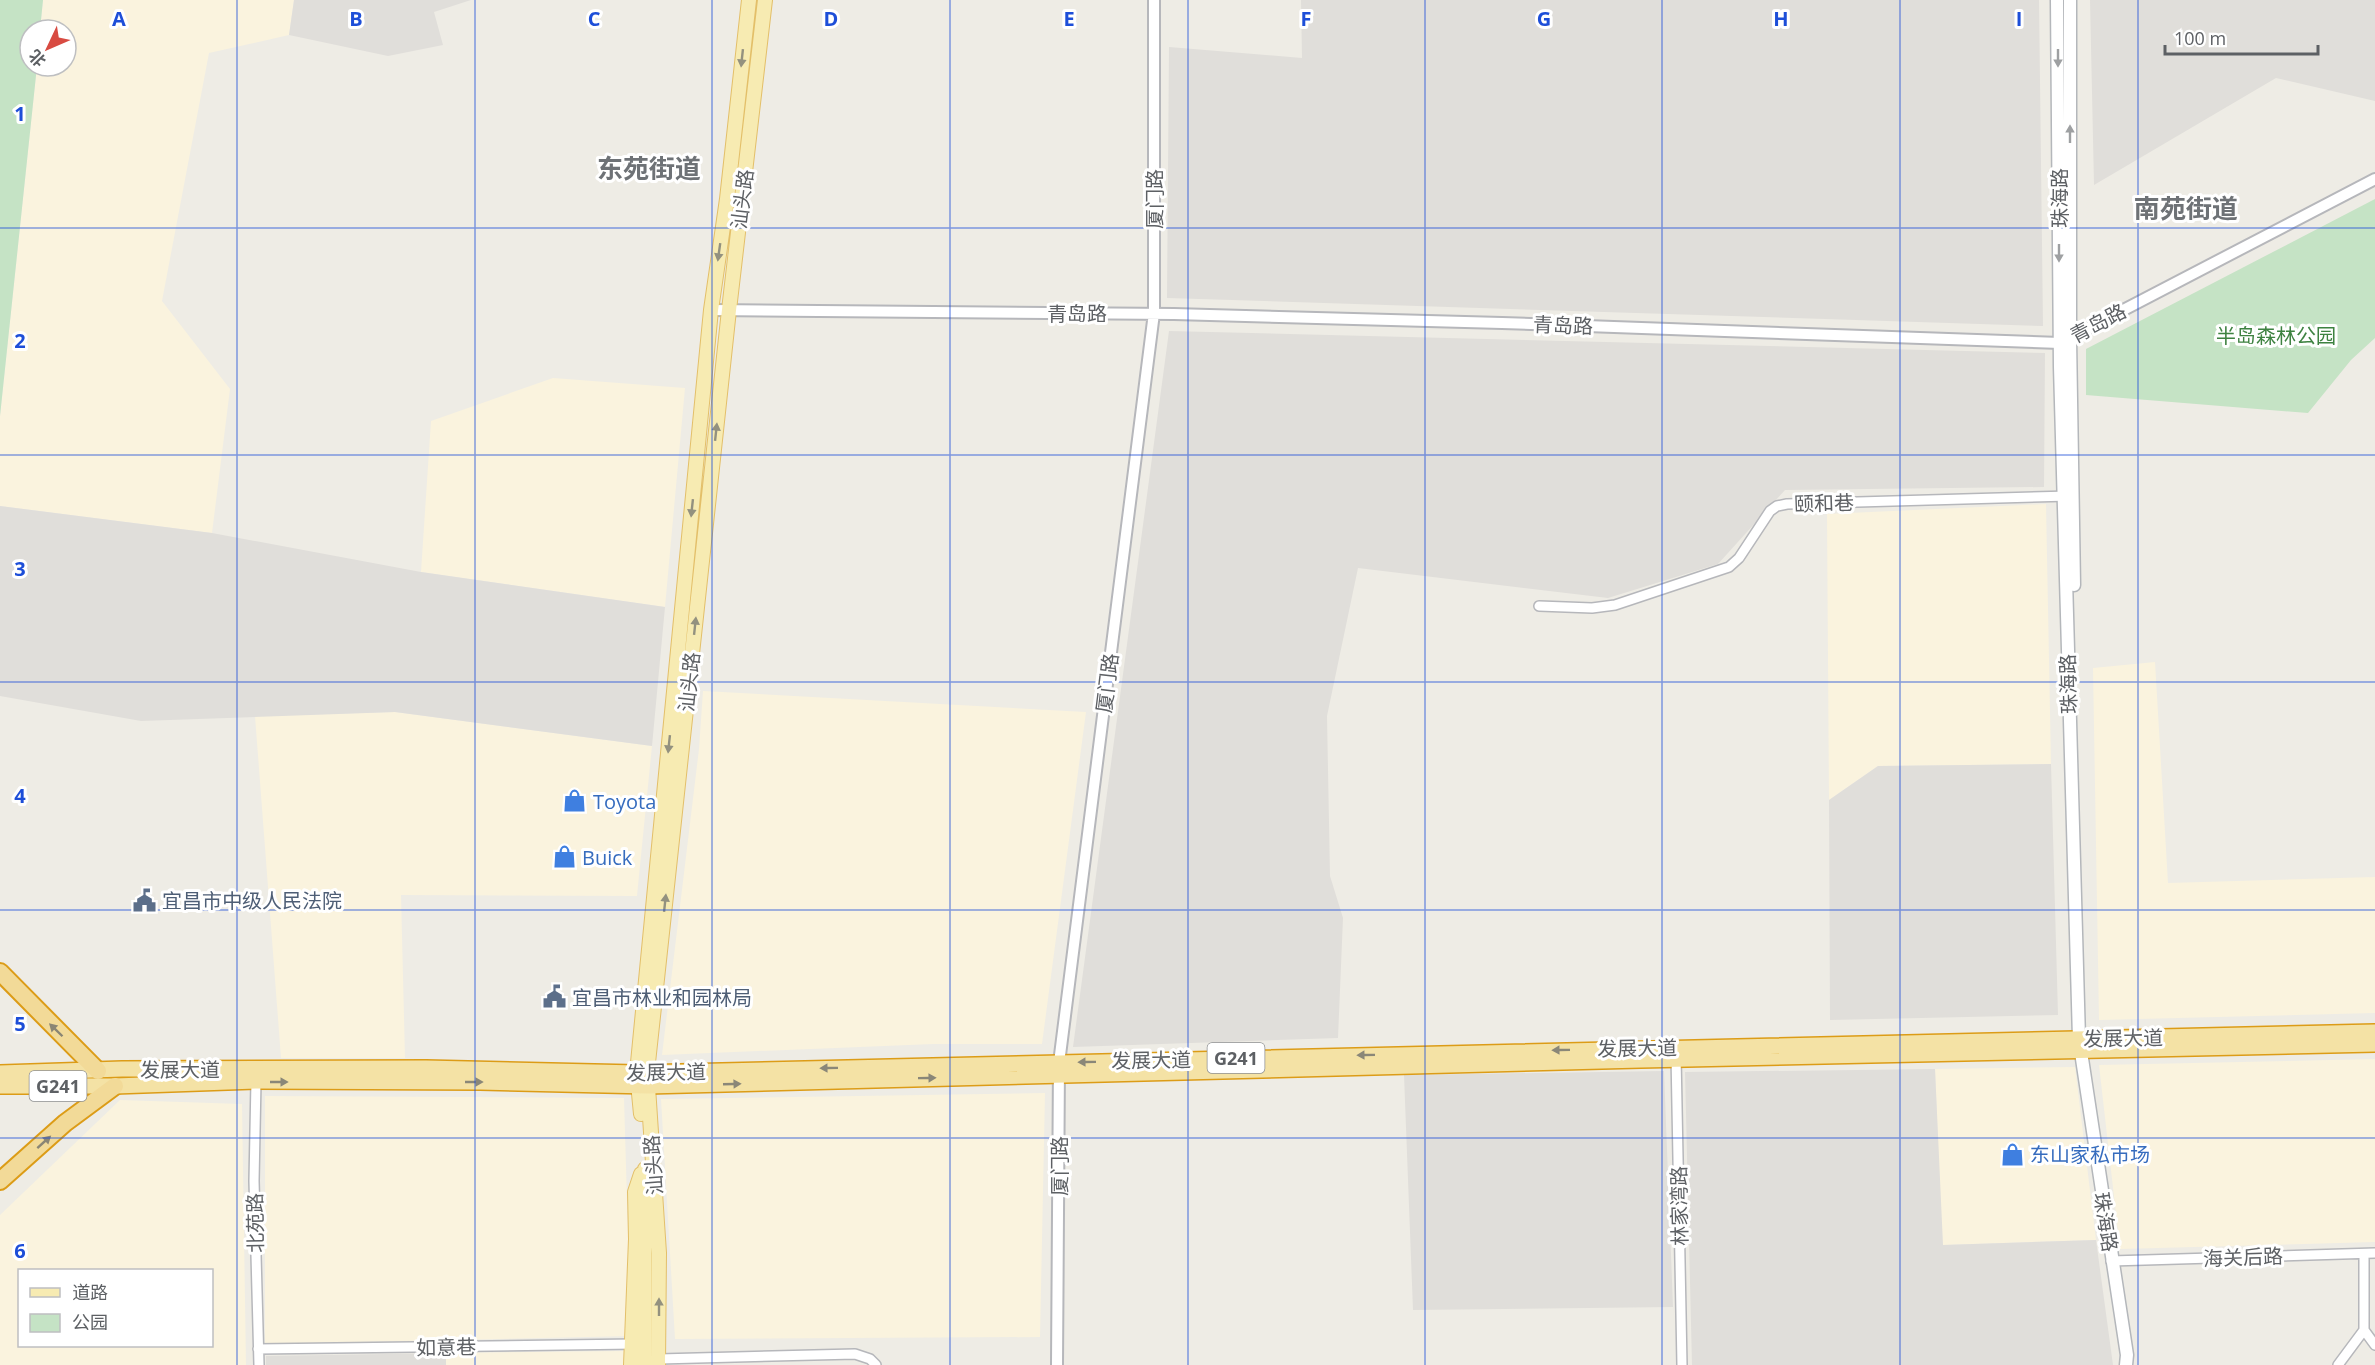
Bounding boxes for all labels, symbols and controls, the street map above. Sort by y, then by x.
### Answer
text: A [112,5,126,32]
text: B [349,5,363,32]
text: C [588,5,601,32]
text: D [824,5,838,32]
text: E [1063,5,1075,32]
text: F [1301,5,1311,32]
text: G [1537,5,1551,32]
text: H [1773,5,1789,32]
text: I [2016,5,2022,32]
north arrow [18,18,78,78]
scale bar [2165,18,2318,56]
text: 100 m [2174,26,2226,50]
text: 北 [24,45,51,72]
one-way arrow [738,49,747,68]
one-way arrow [2053,49,2063,68]
text: 1 [14,100,26,127]
one-way arrow [2065,125,2075,144]
district label: 东苑街道 [597,150,701,186]
street label: 汕头路 [725,168,759,230]
street label: 珠海路 [2046,168,2073,228]
street label: 厦门路 [1141,169,1168,229]
district label: 南苑街道 [2134,190,2238,226]
one-way arrow [715,242,724,261]
one-way arrow [2054,244,2064,263]
street label: 青岛路 [2065,297,2131,349]
street label: 青岛路 [1047,300,1107,327]
street label: 青岛路 [1533,310,1593,340]
park label: 半岛森林公园 [2216,322,2336,349]
text: 2 [14,327,26,354]
one-way arrow [711,422,721,441]
street label: 颐和巷 [1794,488,1854,518]
one-way arrow [687,499,697,518]
text: 3 [14,555,26,582]
one-way arrow [690,616,700,635]
street label: 汕头路 [672,651,706,713]
street label: 厦门路 [1090,652,1124,714]
street label: 珠海路 [2053,654,2083,714]
one-way arrow [664,735,674,754]
text: 4 [14,782,26,809]
shop icon: Toyota [562,788,588,814]
place label: Toyota [593,788,656,815]
shop icon: Buick [551,844,577,870]
place label: Buick [582,844,633,871]
public building icon: 宜昌市中级人民法院 [131,887,157,913]
place label: 宜昌市中级人民法院 [162,887,342,914]
one-way arrow [660,893,670,912]
public building icon: 宜昌市林业和园林局 [541,984,567,1010]
place label: 宜昌市林业和园林局 [572,984,752,1011]
text: 5 [14,1010,26,1037]
one-way arrow [49,1024,63,1038]
street label: 发展大道 [2083,1024,2163,1052]
street label: 发展大道 [1597,1034,1677,1062]
road number: G241 [1208,1043,1264,1073]
one-way arrow [1551,1045,1570,1055]
street label: 发展大道 [1111,1046,1191,1074]
one-way arrow [1356,1050,1375,1060]
street label: 发展大道 [140,1056,220,1083]
one-way arrow [1077,1057,1096,1067]
street label: 发展大道 [626,1058,706,1086]
one-way arrow [819,1064,838,1073]
road number: G241 [29,1071,86,1101]
one-way arrow [917,1073,936,1083]
one-way arrow [269,1077,288,1086]
one-way arrow [464,1077,483,1087]
one-way arrow [722,1079,741,1088]
street label: 汕头路 [637,1134,669,1196]
one-way arrow [36,1135,51,1149]
street label: 厦门路 [1046,1136,1073,1196]
shop icon: 东山家私市场 [1999,1141,2025,1167]
place label: 东山家私市场 [2030,1141,2150,1168]
street label: 林家湾路 [1665,1166,1693,1246]
street label: 珠海路 [2088,1190,2124,1254]
street label: 北苑路 [241,1193,269,1253]
text: 6 [14,1237,26,1264]
street label: 海关后路 [2203,1242,2283,1272]
legend [18,1269,213,1347]
text: 道路 [72,1280,108,1304]
one-way arrow [654,1297,664,1316]
text: 公园 [72,1310,108,1334]
street label: 如意巷 [416,1333,476,1361]

